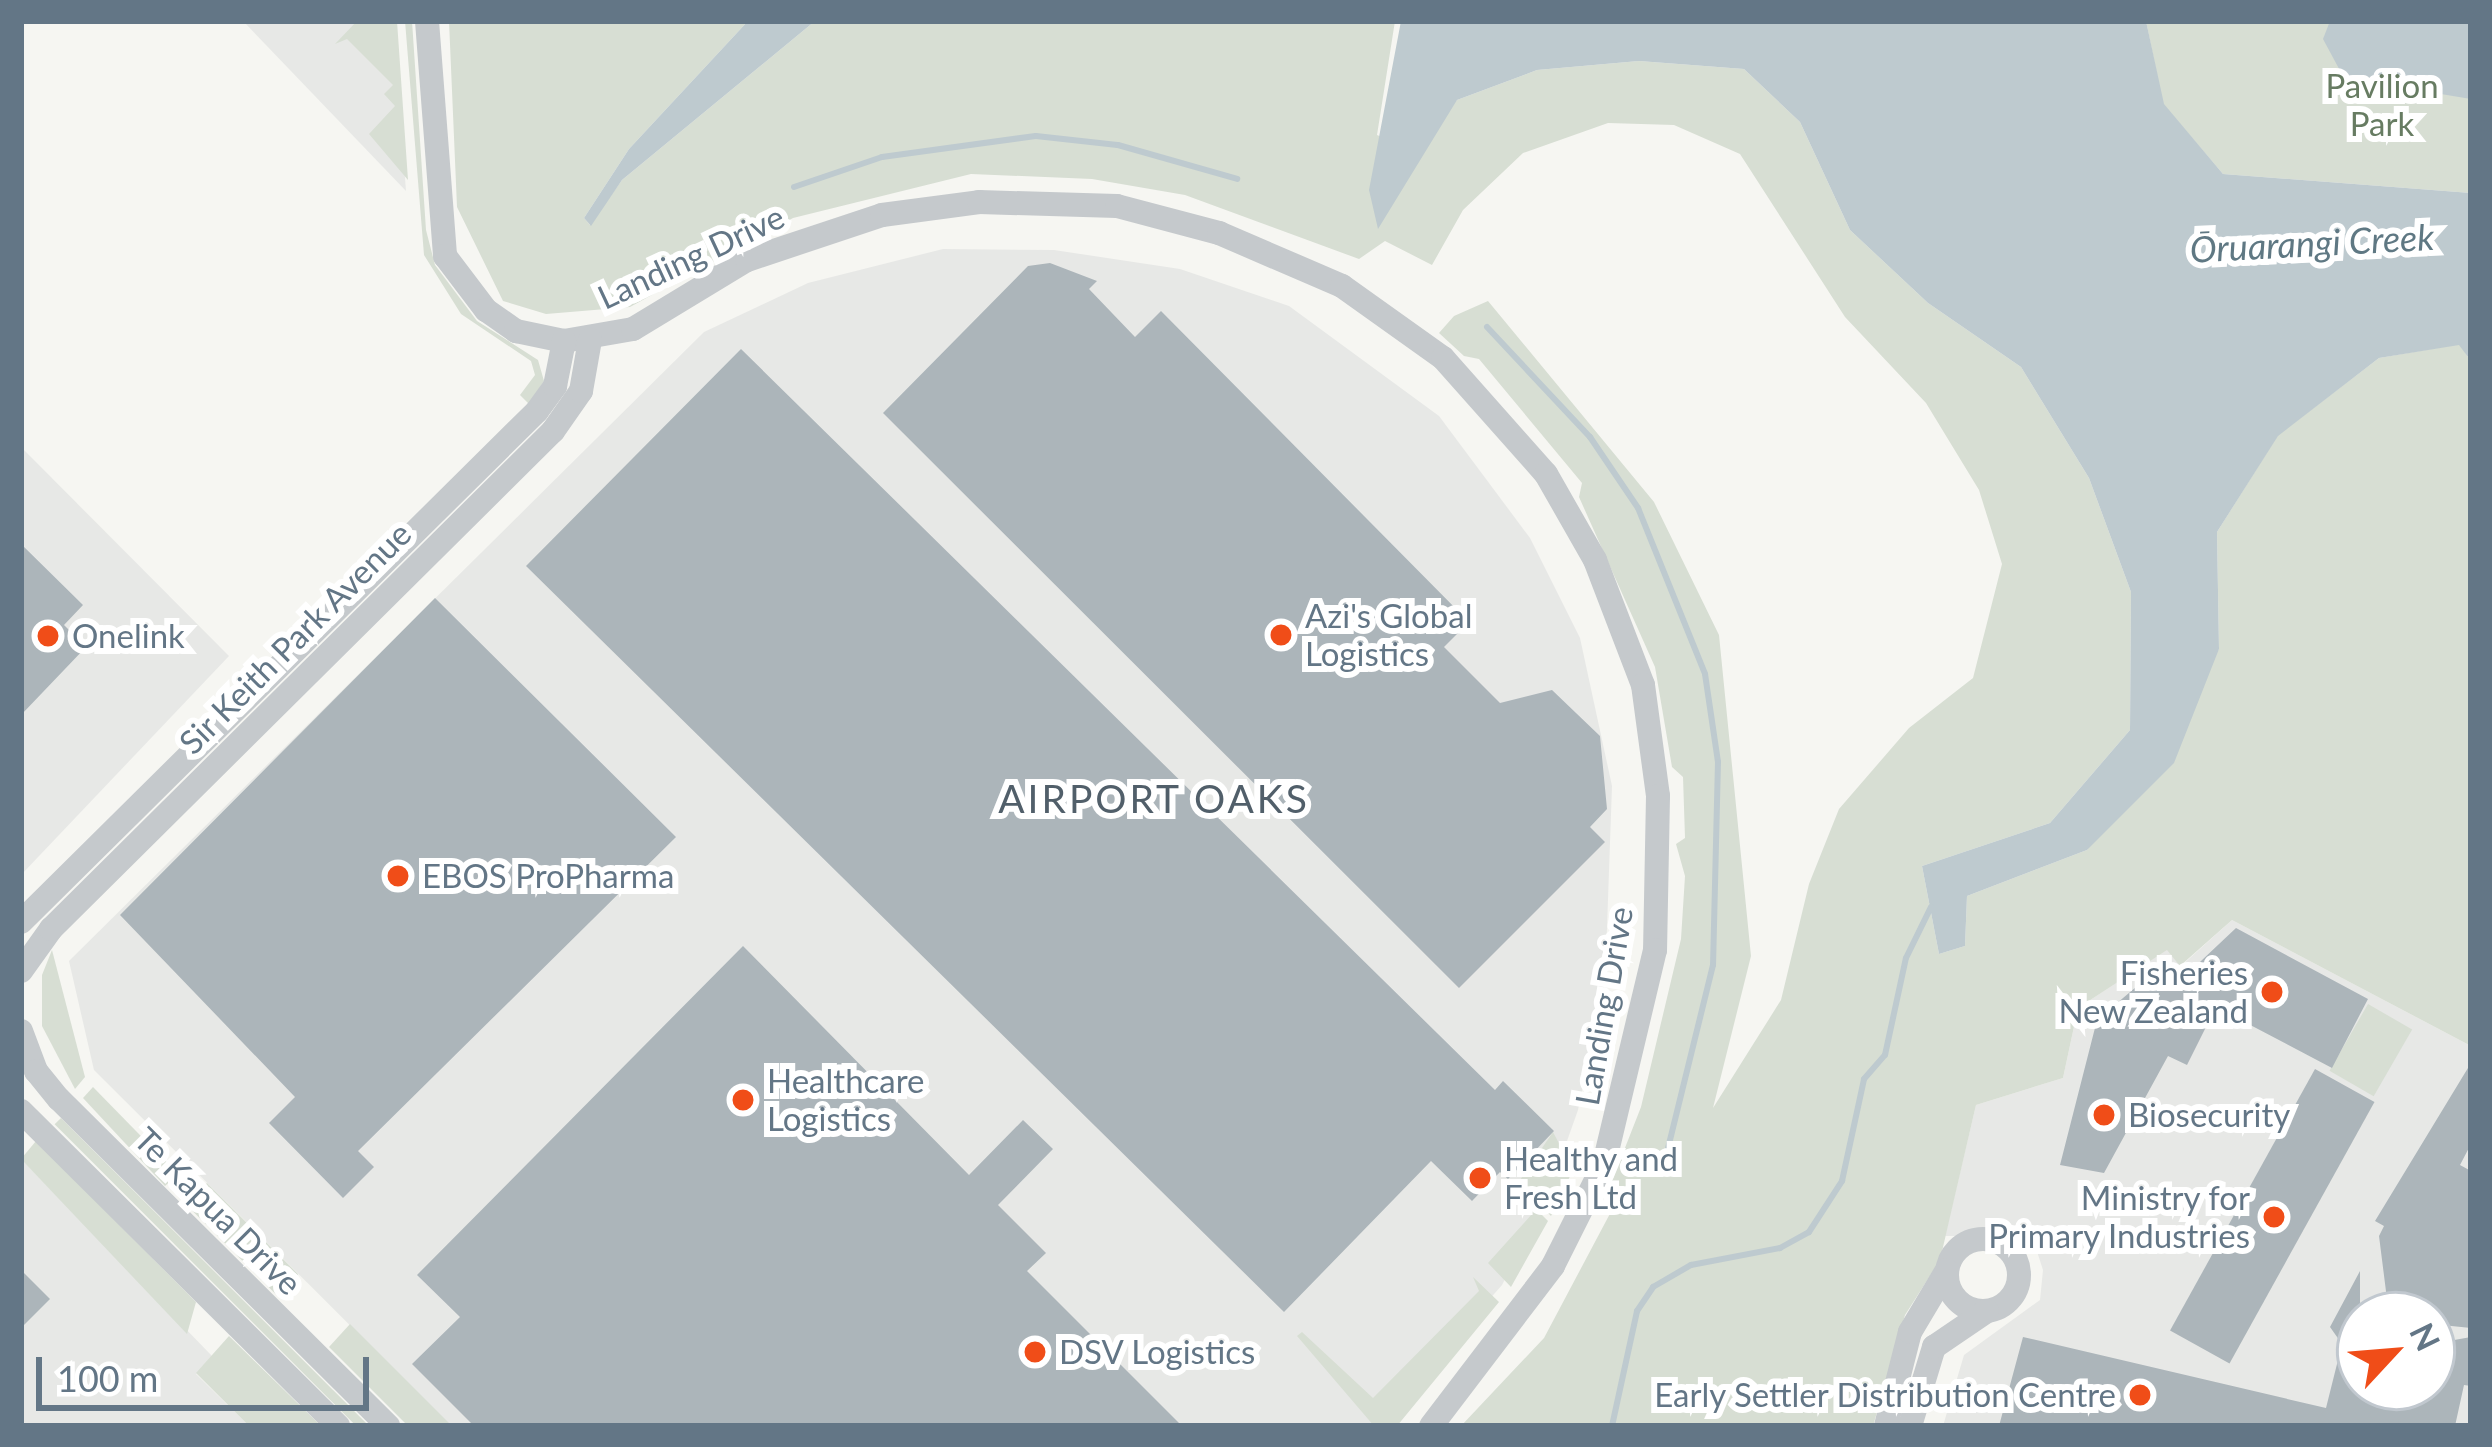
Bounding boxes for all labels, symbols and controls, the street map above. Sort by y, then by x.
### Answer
park label: Pavilion Park [2325,66,2439,144]
street label: Landing Drive [592,197,790,317]
water label: Ōruarangi Creek [2189,215,2435,271]
street label: Sir Keith Park Avenue [170,513,420,763]
place label: Azi's Global Logistics [1305,596,1472,674]
place label: Onelink [72,616,185,656]
marker: Azi's Global Logistics [1268,622,1294,648]
marker: Onelink [35,623,61,649]
district label: AIRPORT OAKS [998,775,1310,821]
place label: EBOS ProPharma [422,856,674,896]
marker: EBOS ProPharma [385,863,411,889]
street label: Landing Drive [1567,904,1641,1108]
place label: Fisheries New Zealand [2058,953,2248,1031]
marker: Fisheries New Zealand [2259,979,2285,1005]
place label: Healthcare Logistics [767,1061,924,1139]
marker: Healthcare Logistics [730,1087,756,1113]
place label: Biosecurity [2128,1095,2290,1135]
marker: Biosecurity [2091,1102,2117,1128]
street label: Te Kapua Drive [126,1119,310,1303]
place label: Healthy and Fresh Ltd [1504,1139,1679,1217]
marker: Healthy and Fresh Ltd [1467,1165,1493,1191]
place label: Ministry for Primary Industries [1988,1178,2250,1256]
marker: Ministry for Primary Industries [2261,1204,2287,1230]
north arrow [2336,1291,2456,1411]
text: N [2402,1316,2449,1357]
place label: DSV Logistics [1059,1332,1256,1372]
scale bar [42,1333,375,1407]
marker: DSV Logistics [1022,1339,1048,1365]
text: 100 m [57,1356,158,1400]
place label: Early Settler Distribution Centre [1653,1375,2116,1415]
marker: Early Settler Distribution Centre [2127,1382,2153,1408]

